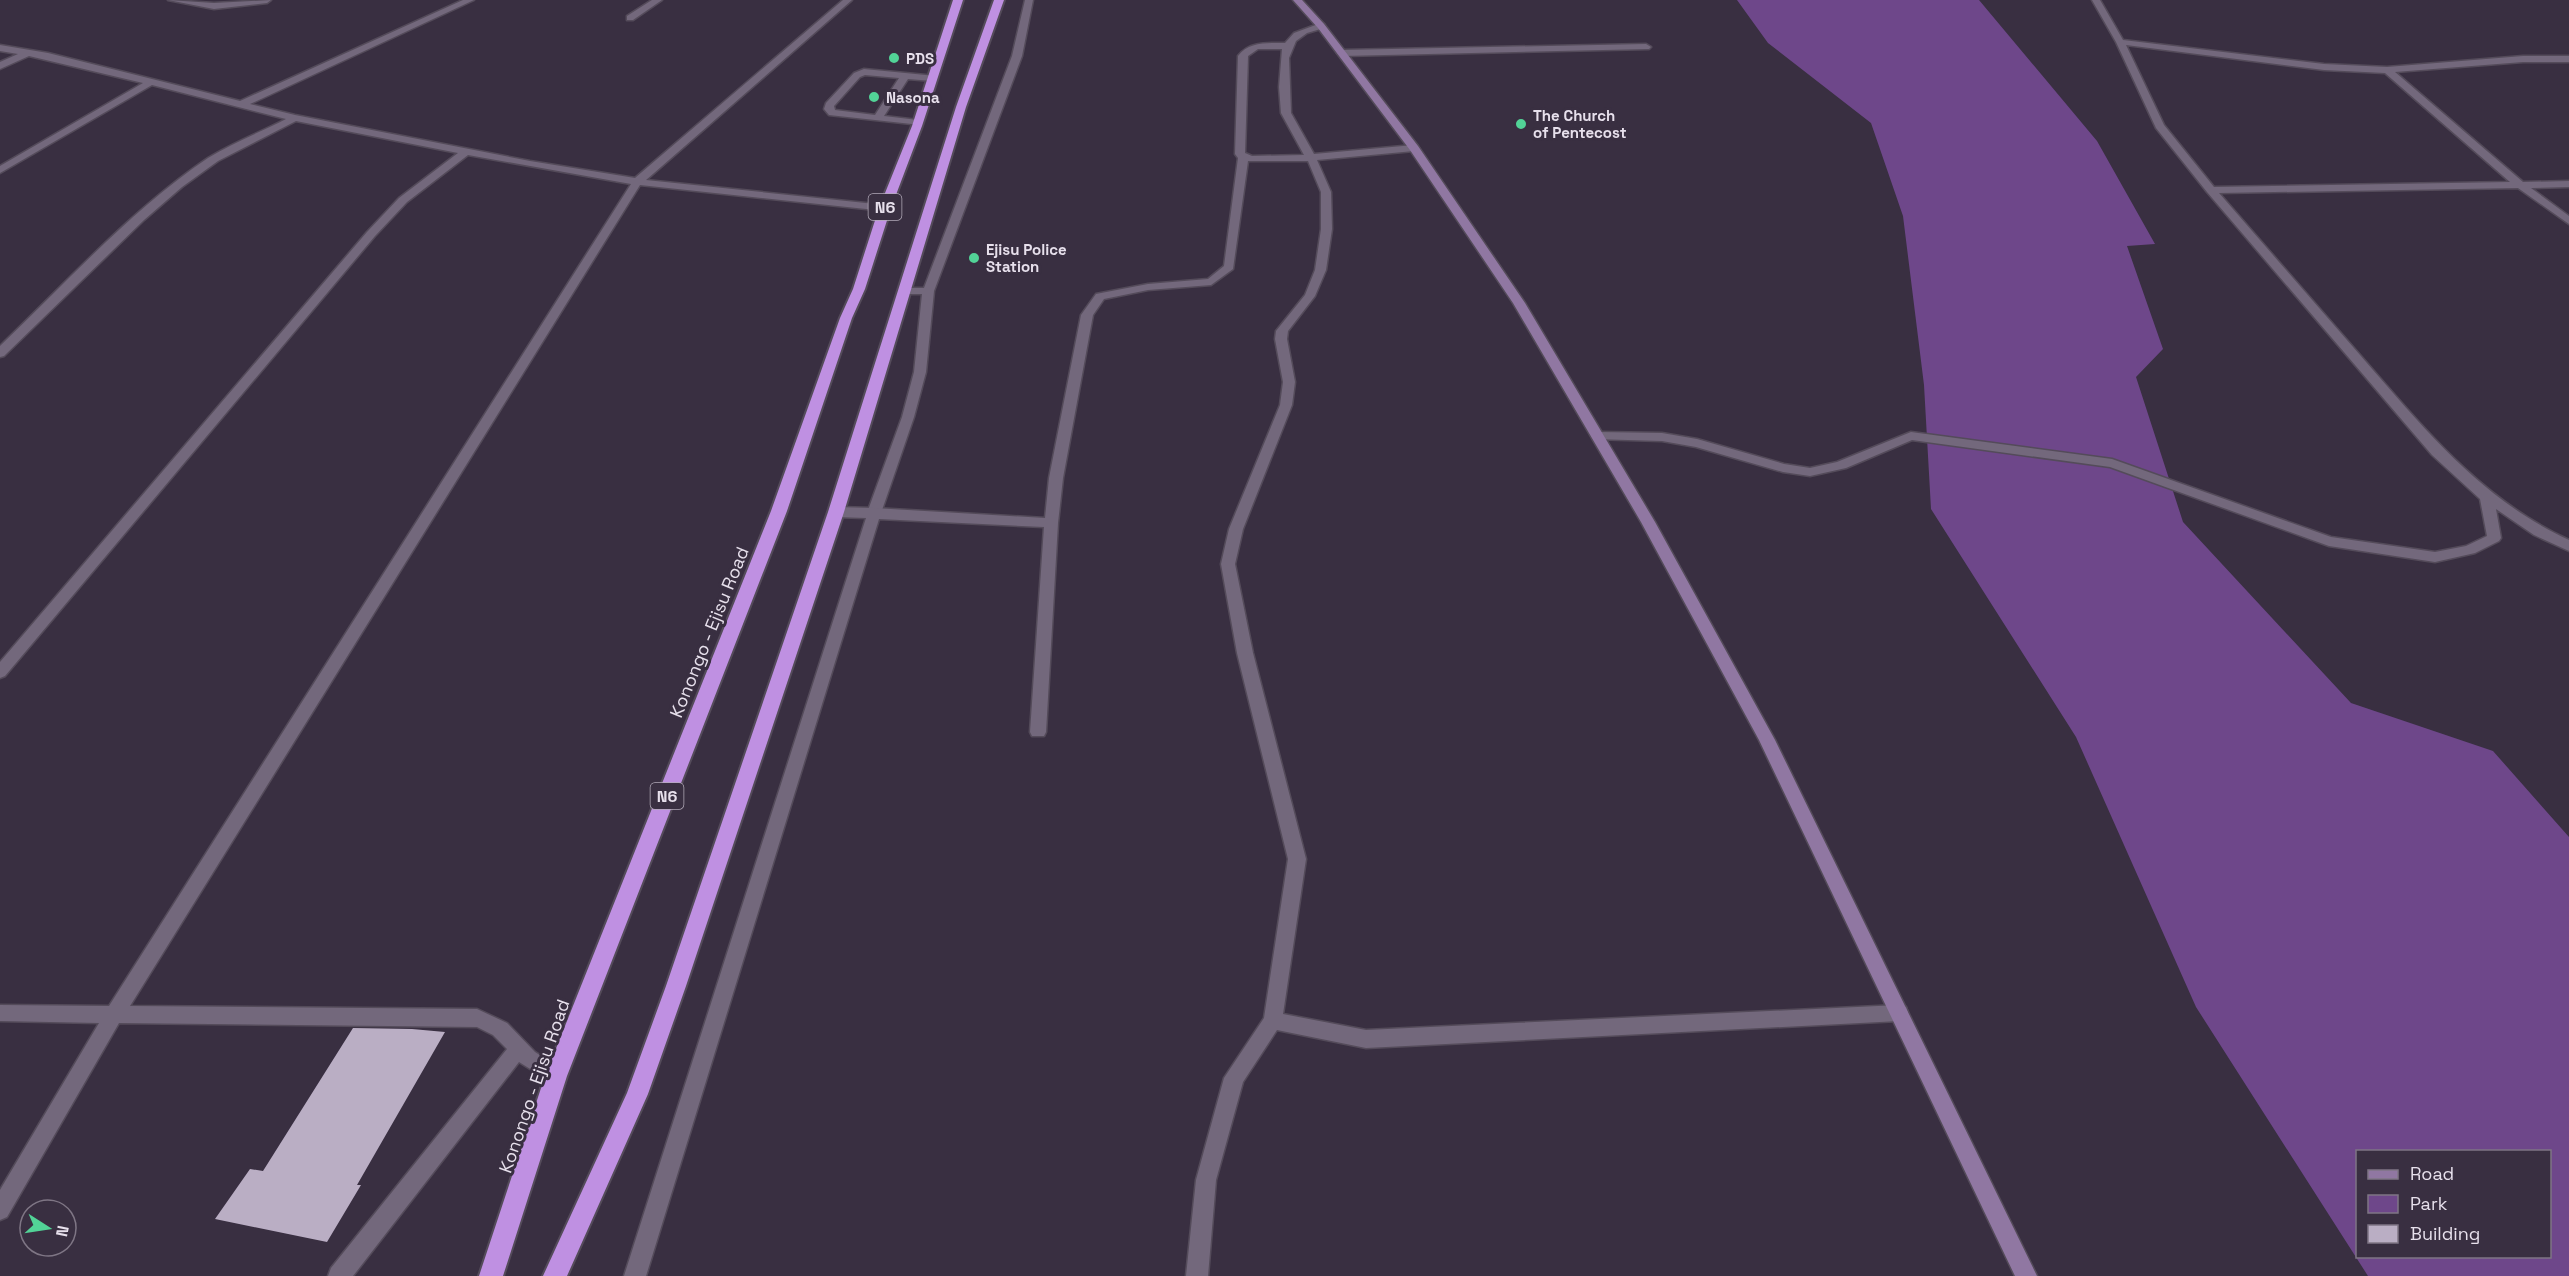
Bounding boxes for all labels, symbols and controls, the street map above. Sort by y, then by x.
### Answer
place label: PDS [906,49,934,68]
marker: PDS [887,51,901,65]
place label: Nasona [886,88,940,107]
marker: Nasona [867,90,881,104]
place label: The Church of Pentecost [1533,106,1627,142]
marker: The Church of Pentecost [1514,117,1528,131]
road number: N6 [868,194,902,220]
place label: Ejisu Police Station [986,240,1067,276]
marker: Ejisu Police Station [967,251,981,265]
street label: Konongo - Ejisu Road [664,543,754,721]
road number: N6 [650,783,684,809]
street label: Konongo - Ejisu Road [493,996,575,1176]
legend [2356,1150,2551,1258]
text: Road [2410,1162,2454,1185]
text: Park [2410,1192,2448,1215]
north arrow [18,1198,78,1258]
text: Building [2410,1222,2480,1245]
text: N [51,1224,74,1238]

